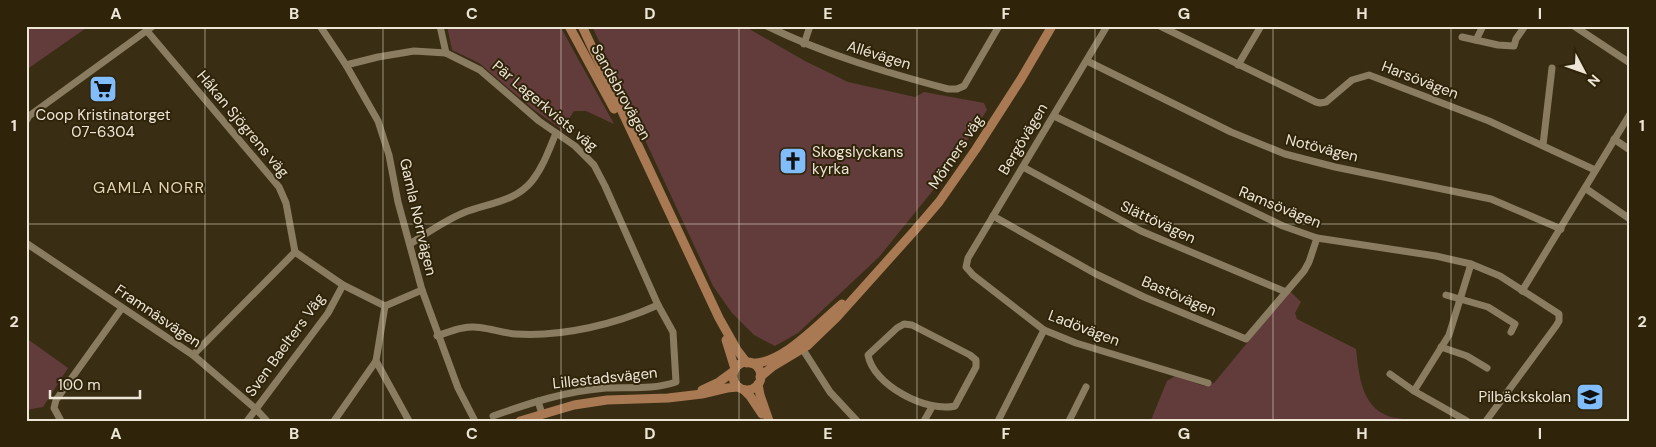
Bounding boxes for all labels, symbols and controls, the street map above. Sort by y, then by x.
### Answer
text: A [110,3,122,24]
text: B [289,3,299,24]
text: C [466,3,478,24]
text: D [644,3,656,24]
text: E [823,3,833,24]
text: F [1002,3,1011,24]
text: G [1178,3,1190,24]
text: H [1356,3,1368,24]
text: I [1538,3,1542,24]
street label: Allévägen [845,36,913,74]
street label: Sandsbrovägen [586,41,656,143]
north arrow [1558,48,1608,98]
street label: Pär Lagerkvists väg [488,56,602,156]
street label: Harsövägen [1379,56,1461,104]
street label: Håkan Sjögrens väg [192,66,294,182]
text: N [1584,71,1604,90]
supermarket icon: Coop Kristinatorget 07-6304 [88,74,118,104]
street label: Bergövägen [994,99,1052,179]
place label: Coop Kristinatorget 07-6304 [35,105,171,142]
street label: Mörners väg [924,111,988,193]
text: 1 [11,115,17,136]
text: 1 [1639,115,1645,136]
street label: Notövägen [1284,129,1360,167]
place label: Skogslyckans kyrka [812,142,904,179]
church icon: Skogslyckans kyrka [778,146,808,176]
street label: Gamla Norrvägen [395,156,441,278]
district label: GAMLA NORR [93,177,205,198]
street label: Ramsövägen [1236,181,1324,233]
street label: Slättövägen [1117,196,1199,248]
street label: Bastövägen [1139,271,1219,321]
street label: Framnäsvägen [111,280,205,352]
street label: Sven Baelters Väg [241,289,329,401]
street label: Ladövägen [1045,305,1123,351]
text: 2 [9,311,19,332]
text: 2 [1637,311,1647,332]
street label: Lillestadsvägen [552,363,658,393]
scale bar [50,367,140,399]
text: 100 m [58,375,101,395]
school or university icon: Pilbäckskolan [1575,382,1605,412]
place label: Pilbäckskolan [1479,387,1571,407]
text: A [110,423,122,444]
text: B [289,423,299,444]
text: C [466,423,478,444]
text: D [644,423,656,444]
text: E [823,423,833,444]
text: F [1002,423,1011,444]
text: G [1178,423,1190,444]
text: H [1356,423,1368,444]
text: I [1538,423,1542,444]

